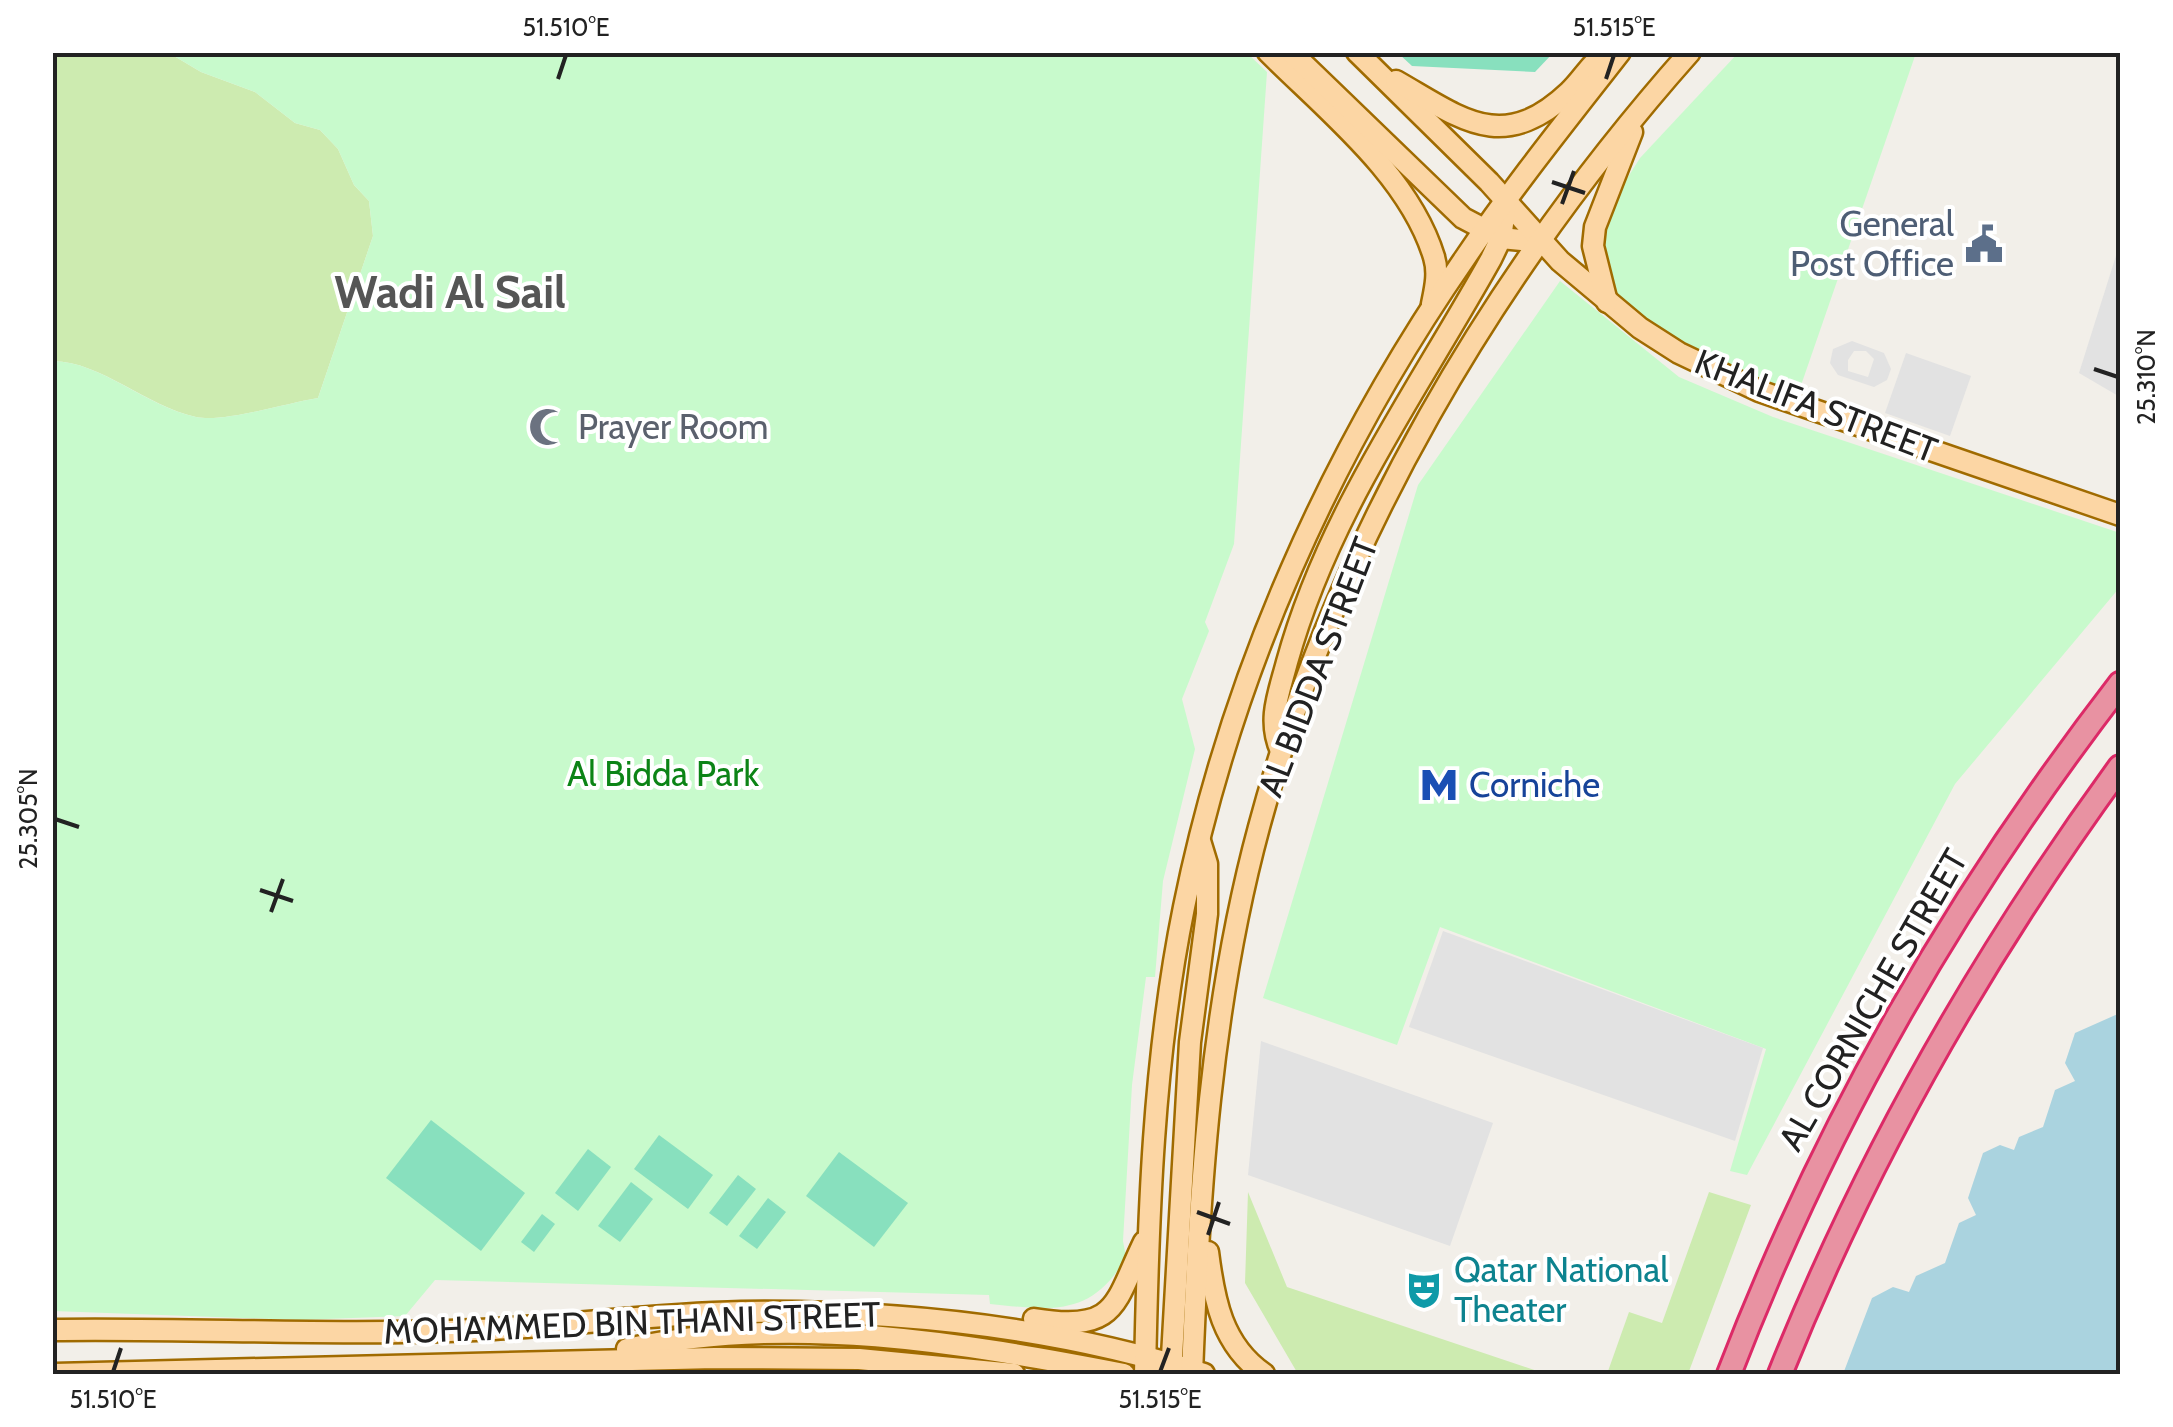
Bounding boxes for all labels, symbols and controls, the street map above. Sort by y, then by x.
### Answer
text: 51.510°E [522,12,610,42]
text: 51.515°E [1572,12,1656,42]
place label: General Post Office [1790,202,1955,285]
public building icon: General Post Office [1963,223,2005,265]
district label: Wadi Al Sail [334,265,566,319]
text: 25.310°N [2131,329,2161,425]
street label: KHALIFA STREET [1689,340,1944,472]
place label: Prayer Room [578,405,768,448]
mosque icon: Prayer Room [527,406,569,448]
street label: AL BIDDA STREET [1248,531,1387,803]
park label: Al Bidda Park [567,752,759,795]
place label: Corniche [1469,763,1600,806]
metro station icon: Corniche [1418,764,1460,806]
text: 25.305°N [13,768,43,870]
street label: AL CORNICHE STREET [1769,841,1977,1158]
place label: Qatar National Theater [1454,1248,1669,1331]
theatre icon: Qatar National Theater [1403,1269,1445,1311]
street label: MOHAMMED BIN THANI STREET [383,1292,882,1353]
text: 51.510°E [69,1384,157,1414]
text: 51.515°E [1118,1384,1202,1414]

